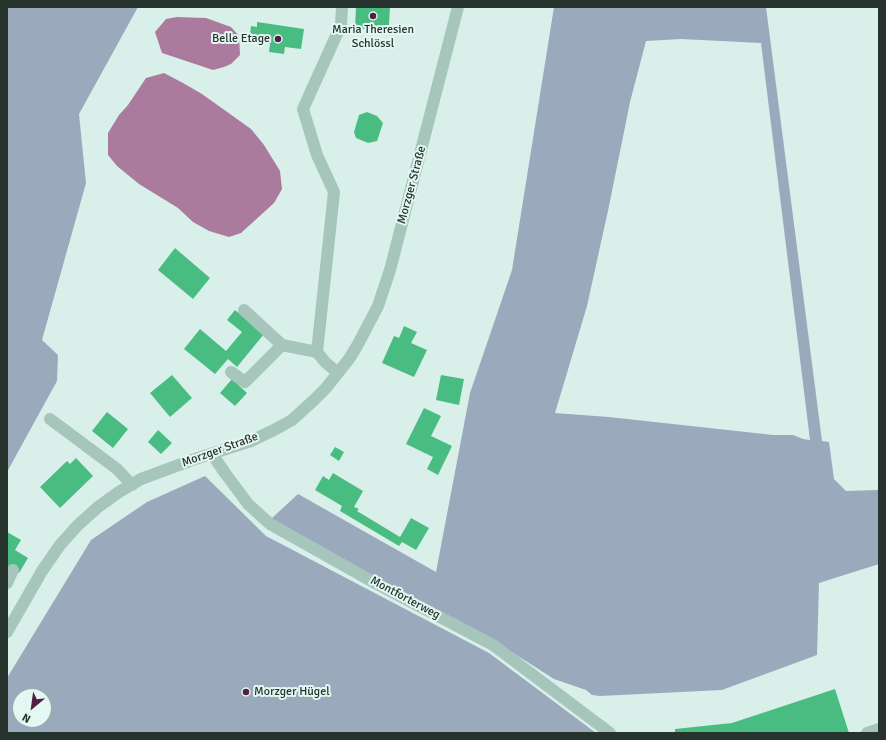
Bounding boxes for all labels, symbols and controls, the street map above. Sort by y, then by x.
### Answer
marker: Maria Theresien Schlössl [368,11,378,21]
place label: Maria Theresien Schlössl [332,23,414,51]
place label: Belle Etage [212,32,270,46]
marker: Belle Etage [273,34,283,44]
street label: Morzger Straße [395,145,429,225]
street label: Morzger Straße [180,430,260,470]
street label: Montforterweg [367,573,443,623]
place label: Morzger Hügel [254,685,330,699]
marker: Morzger Hügel [241,687,251,697]
north arrow [12,688,52,728]
text: N [20,711,33,726]

